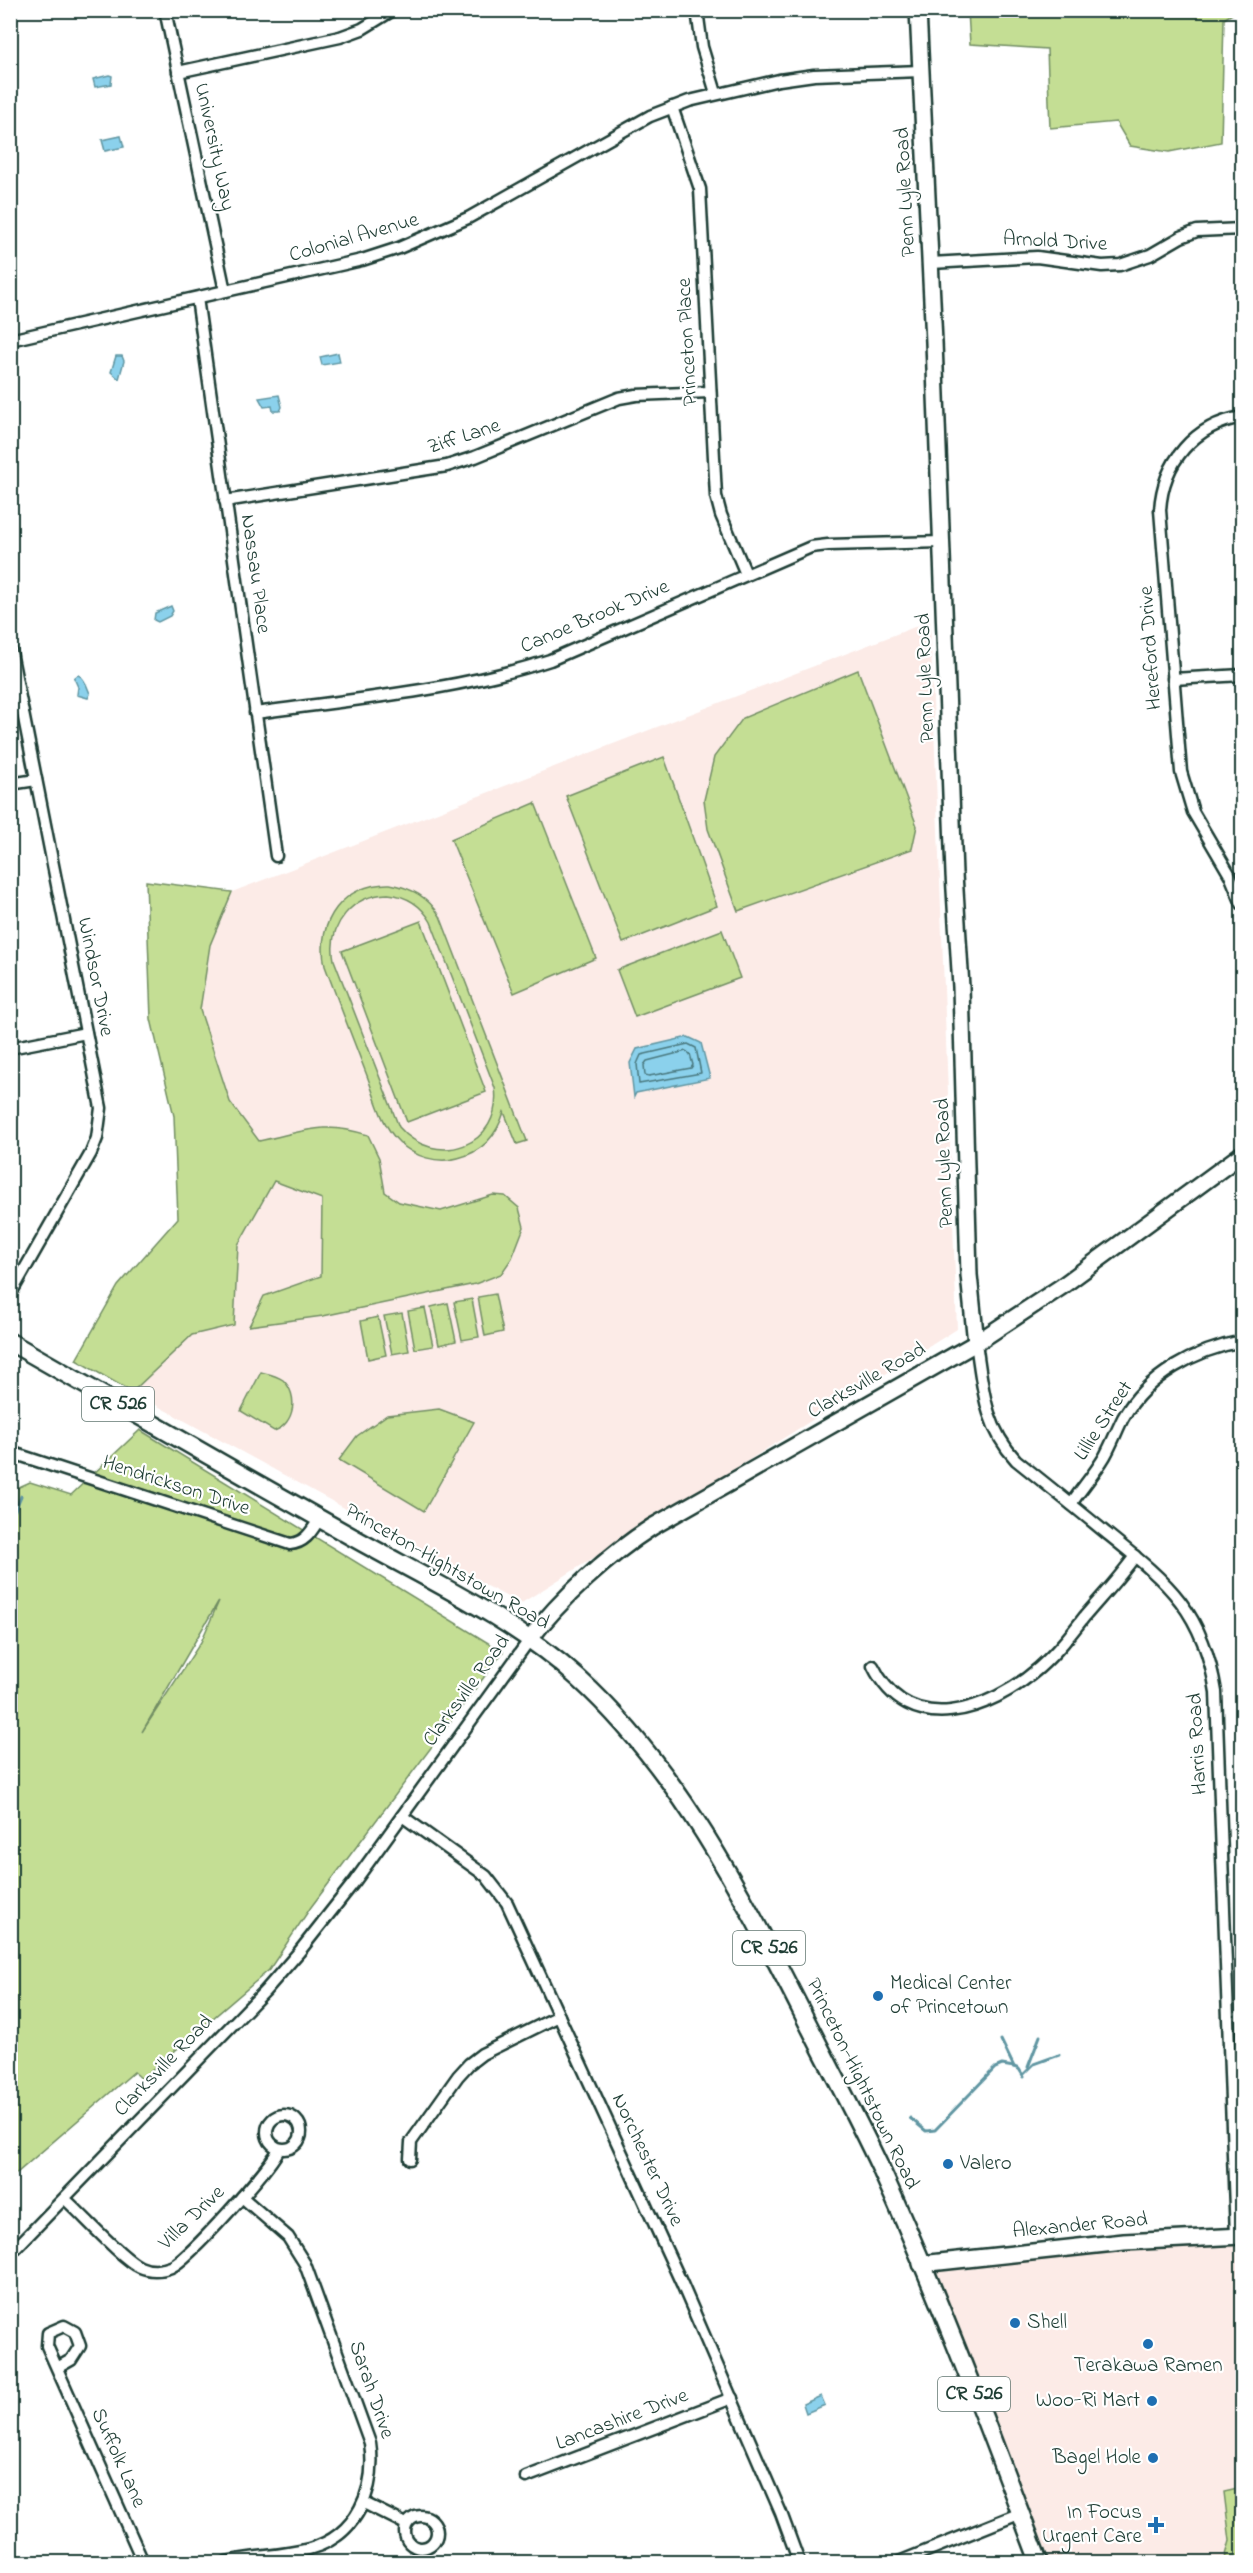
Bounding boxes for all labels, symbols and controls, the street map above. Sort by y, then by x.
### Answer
street label: University Way [184,80,242,214]
street label: Penn Lyle Road [888,126,926,257]
street label: Colonial Avenue [286,205,423,271]
street label: Arnold Drive [1002,224,1109,260]
street label: Princeton Place [670,277,706,407]
street label: Ziff Lane [424,411,505,463]
street label: Nassau Place [232,513,278,636]
street label: Canoe Brook Drive [516,572,675,662]
street label: Hereford Drive [1132,584,1170,711]
street label: Penn Lyle Road [909,612,945,743]
street label: Windsor Drive [69,915,121,1040]
street label: Penn Lyle Road [928,1097,964,1228]
street label: Clarksville Road [802,1335,932,1427]
street label: Lillie Street [1067,1375,1141,1467]
road number: CR 526 [82,1387,154,1421]
street label: Hendrickson Drive [98,1448,254,1524]
street label: Princeton-Hightstown Road [338,1496,555,1640]
street label: Clarksville Road [416,1629,518,1753]
street label: Harris Road [1180,1692,1216,1796]
road number: CR 526 [733,1931,805,1965]
place label: Medical Center of Princetown [890,1969,1012,2023]
street label: Princeton-Hightstown Road [796,1973,926,2196]
marker: Medical Center of Princetown [871,1989,885,2003]
street label: Clarksville Road [107,2008,221,2124]
street label: Norchester Drive [603,2089,691,2232]
place label: Valero [959,2149,1012,2179]
marker: Valero [941,2157,955,2171]
street label: Villa Drive [151,2178,232,2258]
street label: Alexander Road [1011,2205,1149,2247]
place label: Shell [1027,2308,1067,2338]
marker: Shell [1008,2316,1022,2330]
street label: Sarah Drive [340,2337,402,2444]
marker: Terakawa Ramen [1141,2337,1155,2351]
place label: Terakawa Ramen [1073,2351,1223,2381]
road number: CR 526 [938,2377,1010,2411]
street label: Lancashire Drive [551,2381,693,2459]
place label: Woo-Ri Mart [1036,2386,1140,2416]
marker: Woo-Ri Mart [1145,2394,1159,2408]
street label: Suffolk Lane [83,2403,154,2513]
place label: Bagel Hole [1051,2443,1142,2475]
marker: Bagel Hole [1146,2451,1160,2465]
place label: In Focus Urgent Care [1042,2498,1143,2554]
marker: In Focus Urgent Care [1147,2516,1165,2534]

